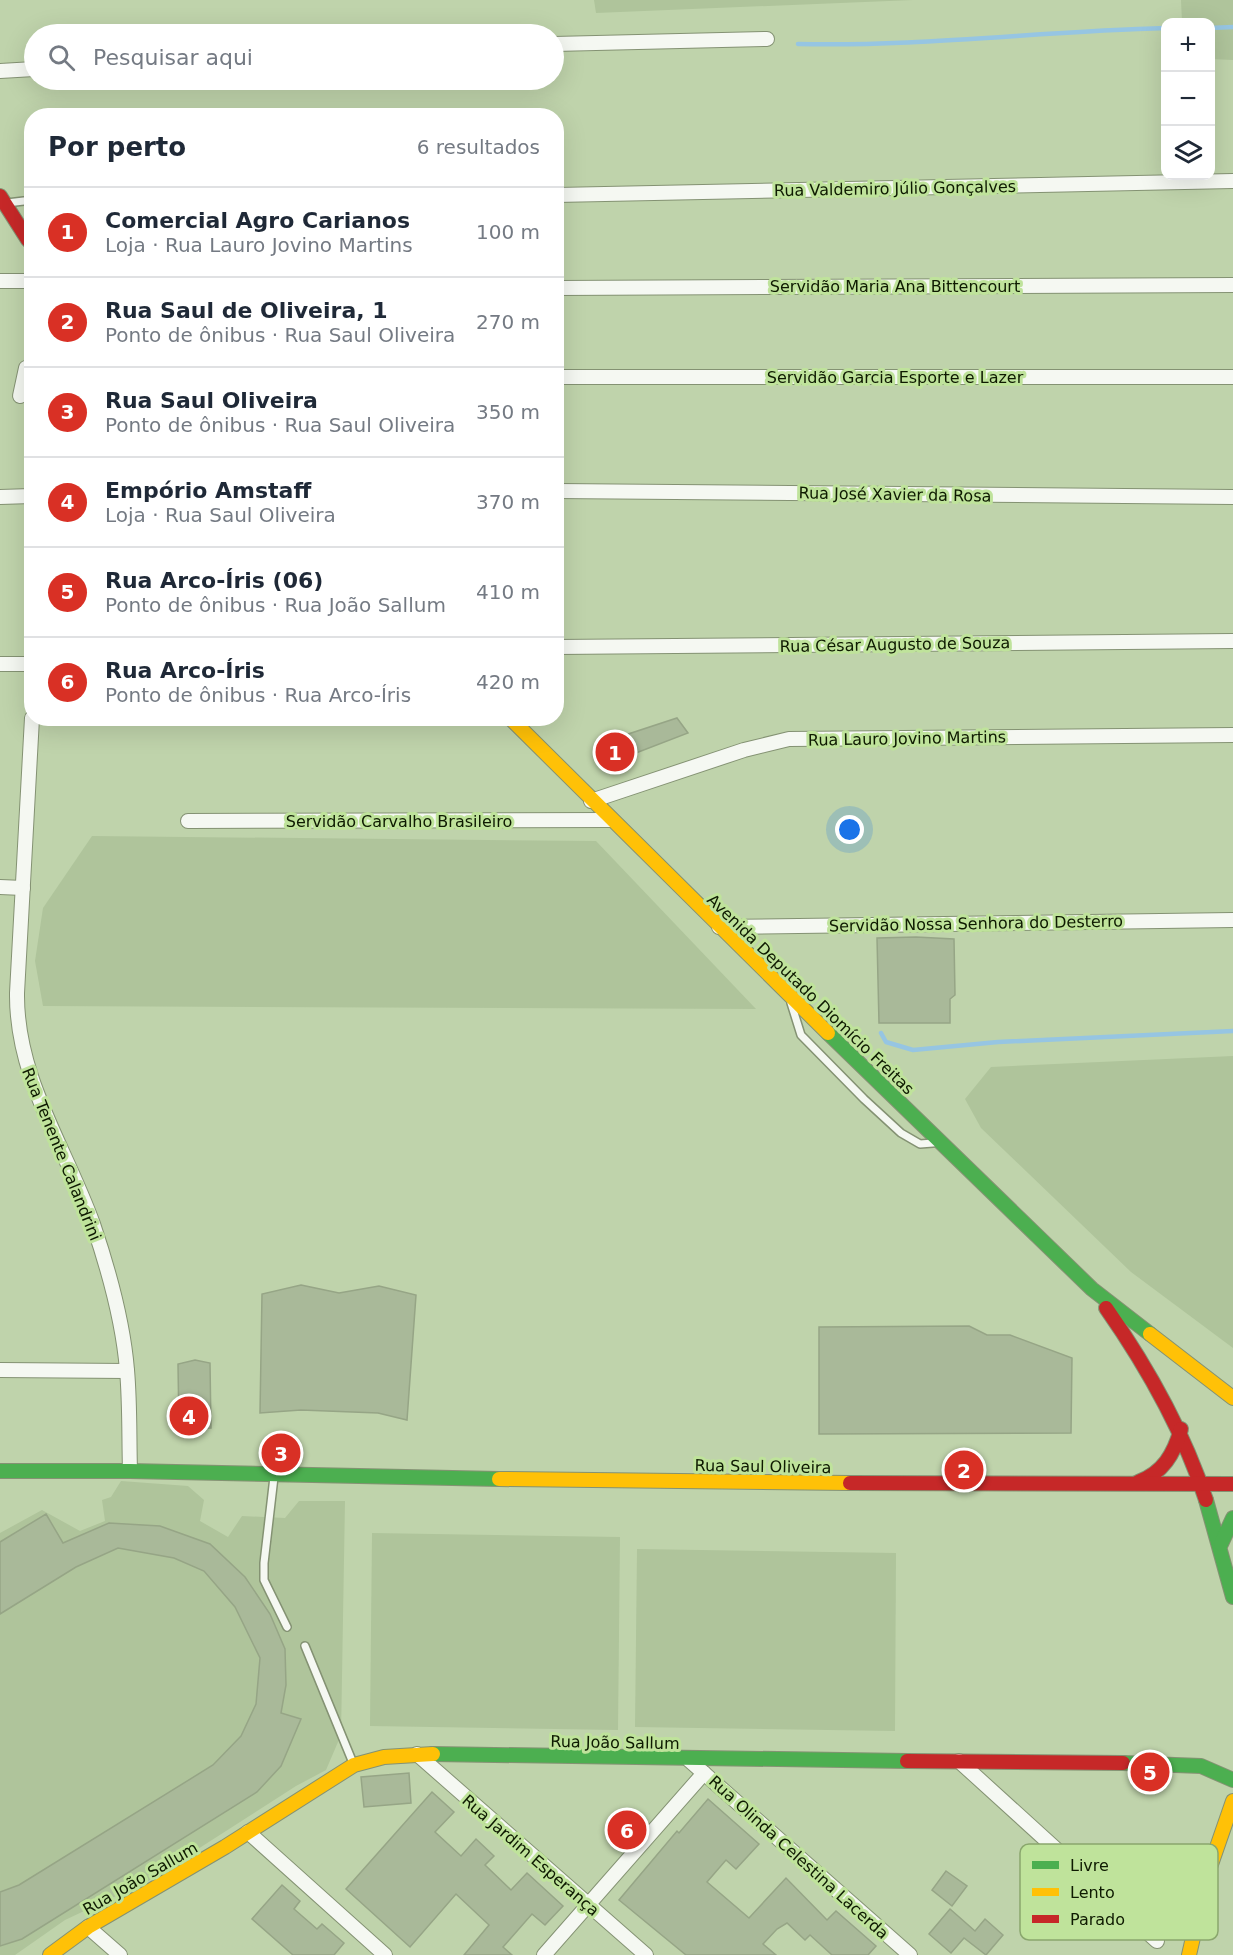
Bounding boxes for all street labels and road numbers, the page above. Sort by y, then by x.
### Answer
street label: Rua Valdemiro Júlio Gonçalves [774,177,1016,200]
street label: Servidão Maria Ana Bittencourt [770,277,1020,296]
street label: Servidão Garcia Esporte e Lazer [767,368,1024,387]
street label: Rua José Xavier da Rosa [798,483,992,506]
street label: Rua César Augusto de Souza [780,633,1010,656]
street label: Rua Lauro Jovino Martins [808,727,1006,750]
street label: Servidão Carvalho Brasileiro [286,812,512,831]
street label: Avenida Deputado Diomício Freitas [703,890,918,1099]
street label: Servidão Nossa Senhora do Desterro [829,911,1123,936]
street label: Rua Tenente Calandrini [18,1065,105,1243]
street label: Rua Saul Oliveira [694,1456,831,1477]
street label: Rua João Sallum [550,1732,680,1753]
street label: Rua Olinda Celestina Lacerda [705,1772,892,1943]
street label: Rua Jardim Esperança [458,1791,603,1920]
street label: Rua João Sallum [80,1838,201,1919]

